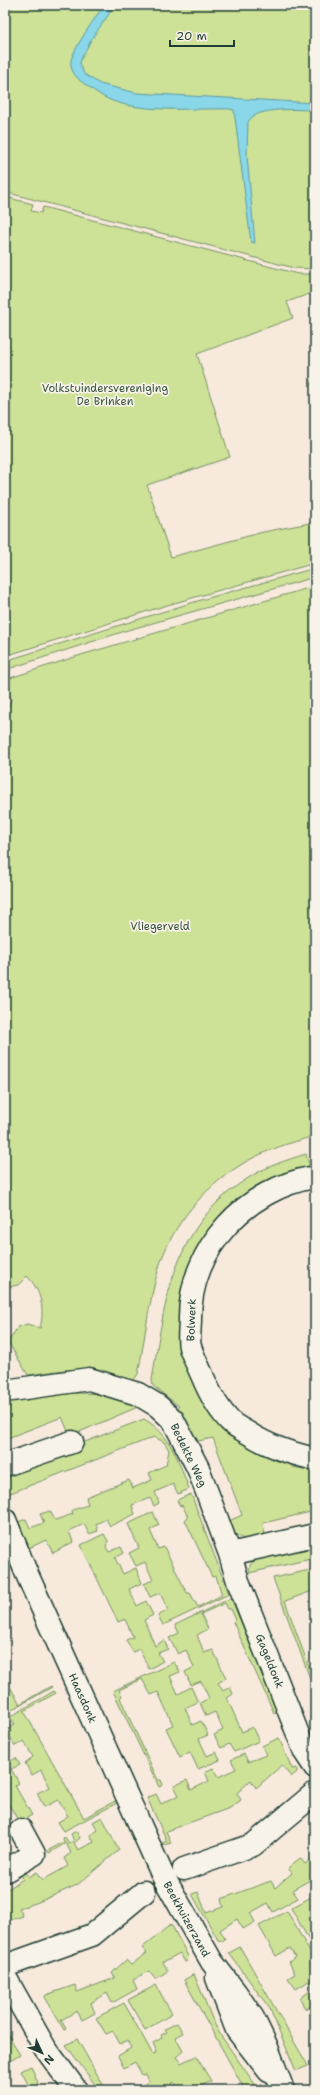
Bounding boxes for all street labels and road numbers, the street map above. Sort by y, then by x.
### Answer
street label: Bolwerk [183,1298,200,1342]
street label: Bedekte Weg [167,1421,211,1490]
street label: Gageldonk [252,1632,287,1691]
street label: Haasdonk [65,1671,100,1726]
street label: Beekhuizerzand [160,1879,214,1960]

